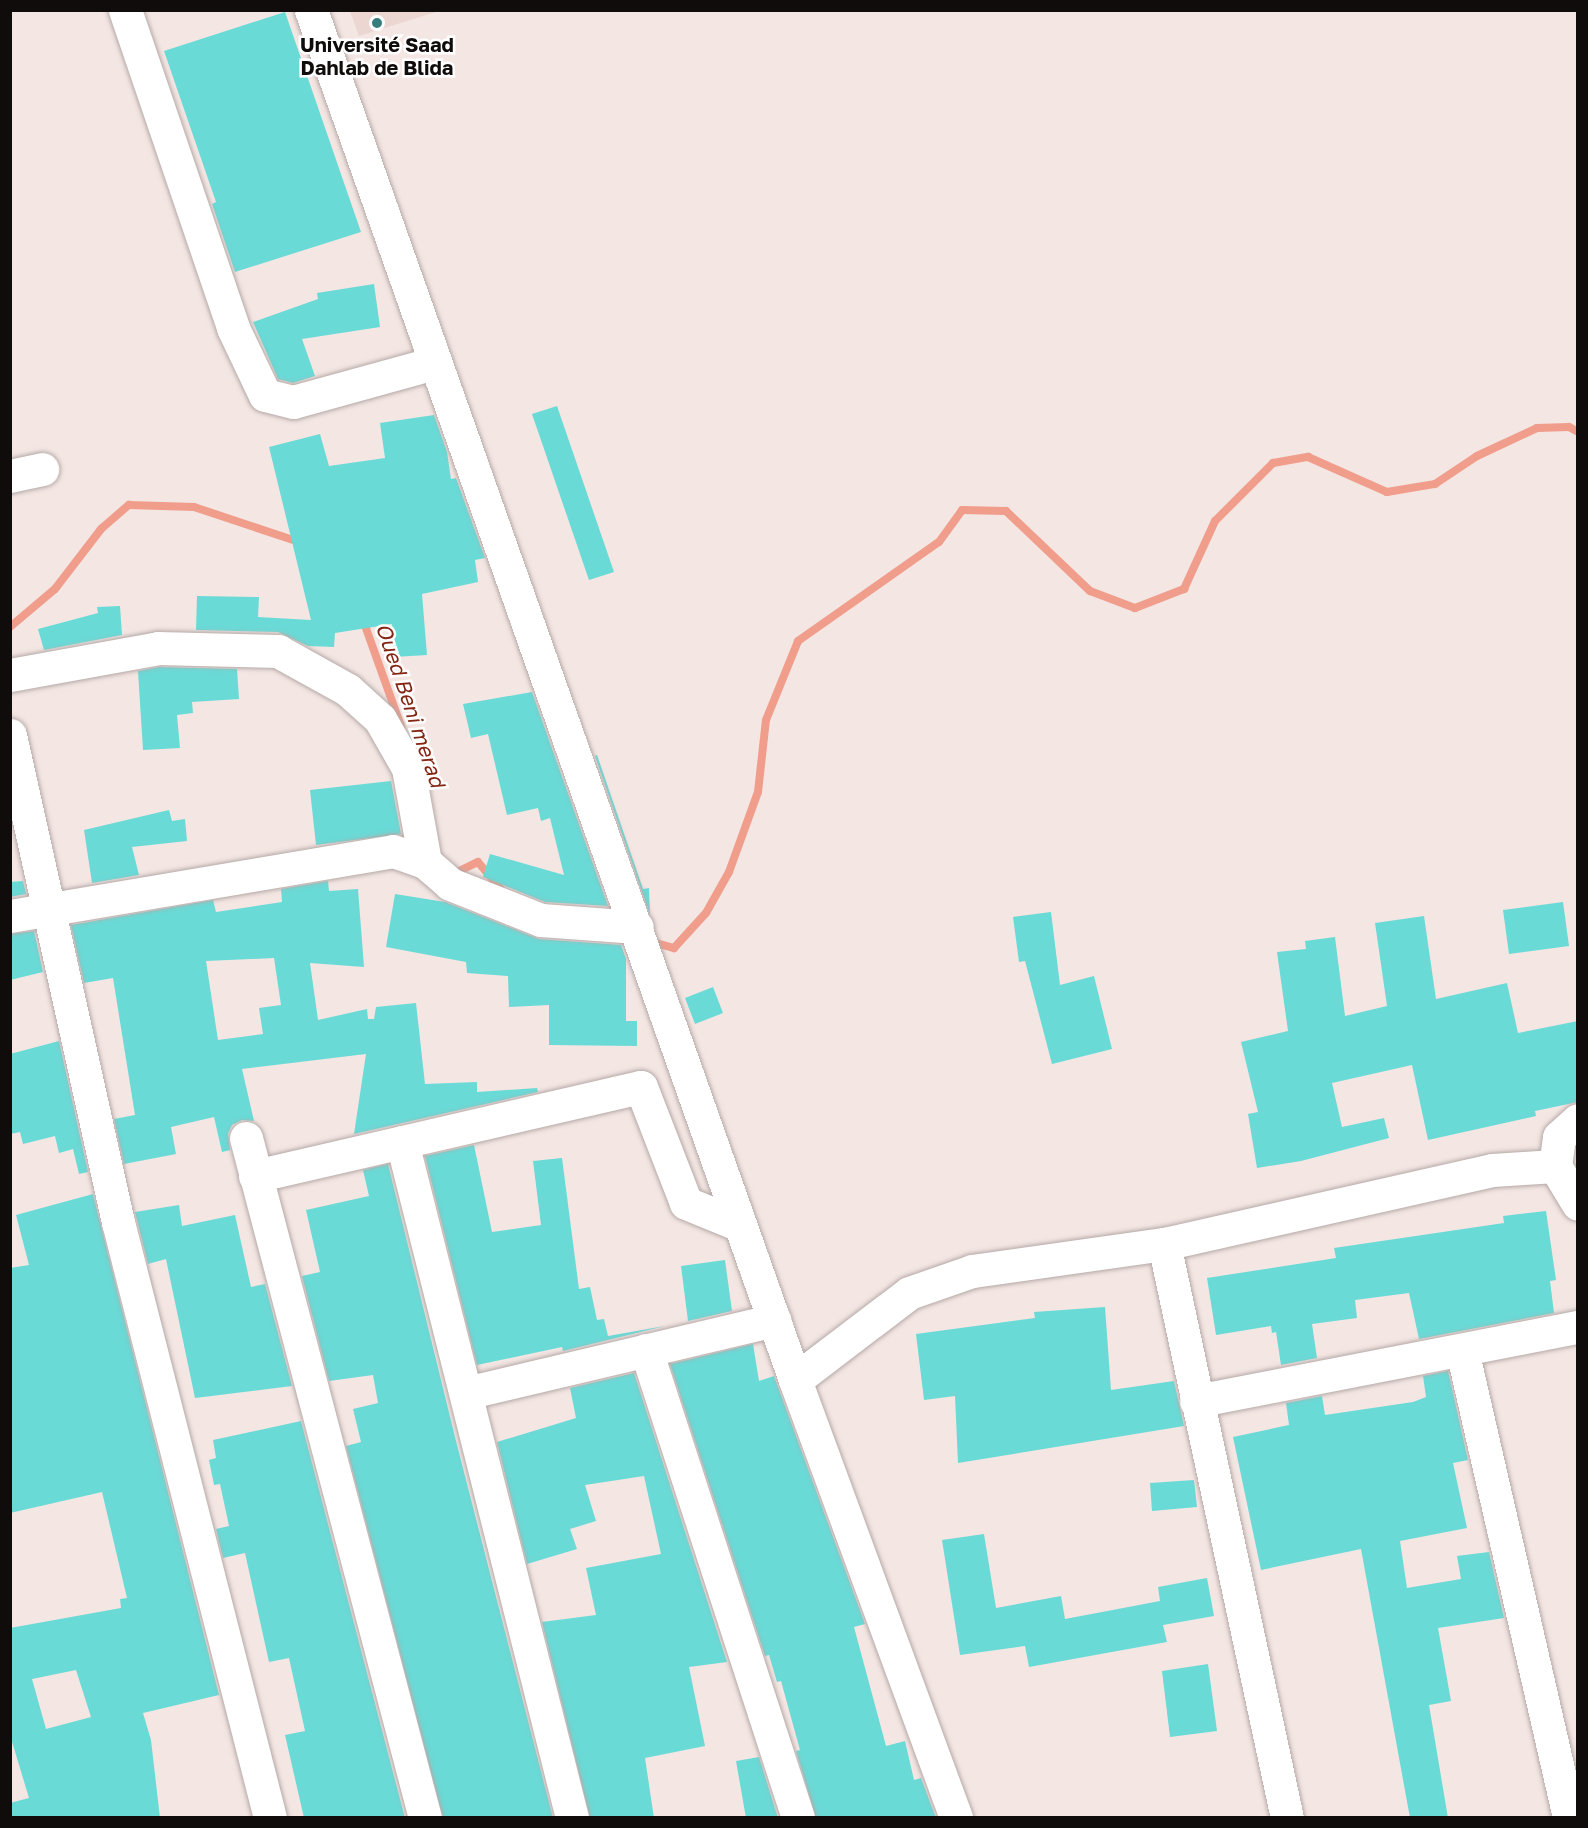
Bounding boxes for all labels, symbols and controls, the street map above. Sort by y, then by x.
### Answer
marker: Université Saad Dahlab de Blida [370,16,384,30]
place label: Université Saad Dahlab de Blida [300,33,454,80]
water label: Oued Beni merad [371,620,451,790]

